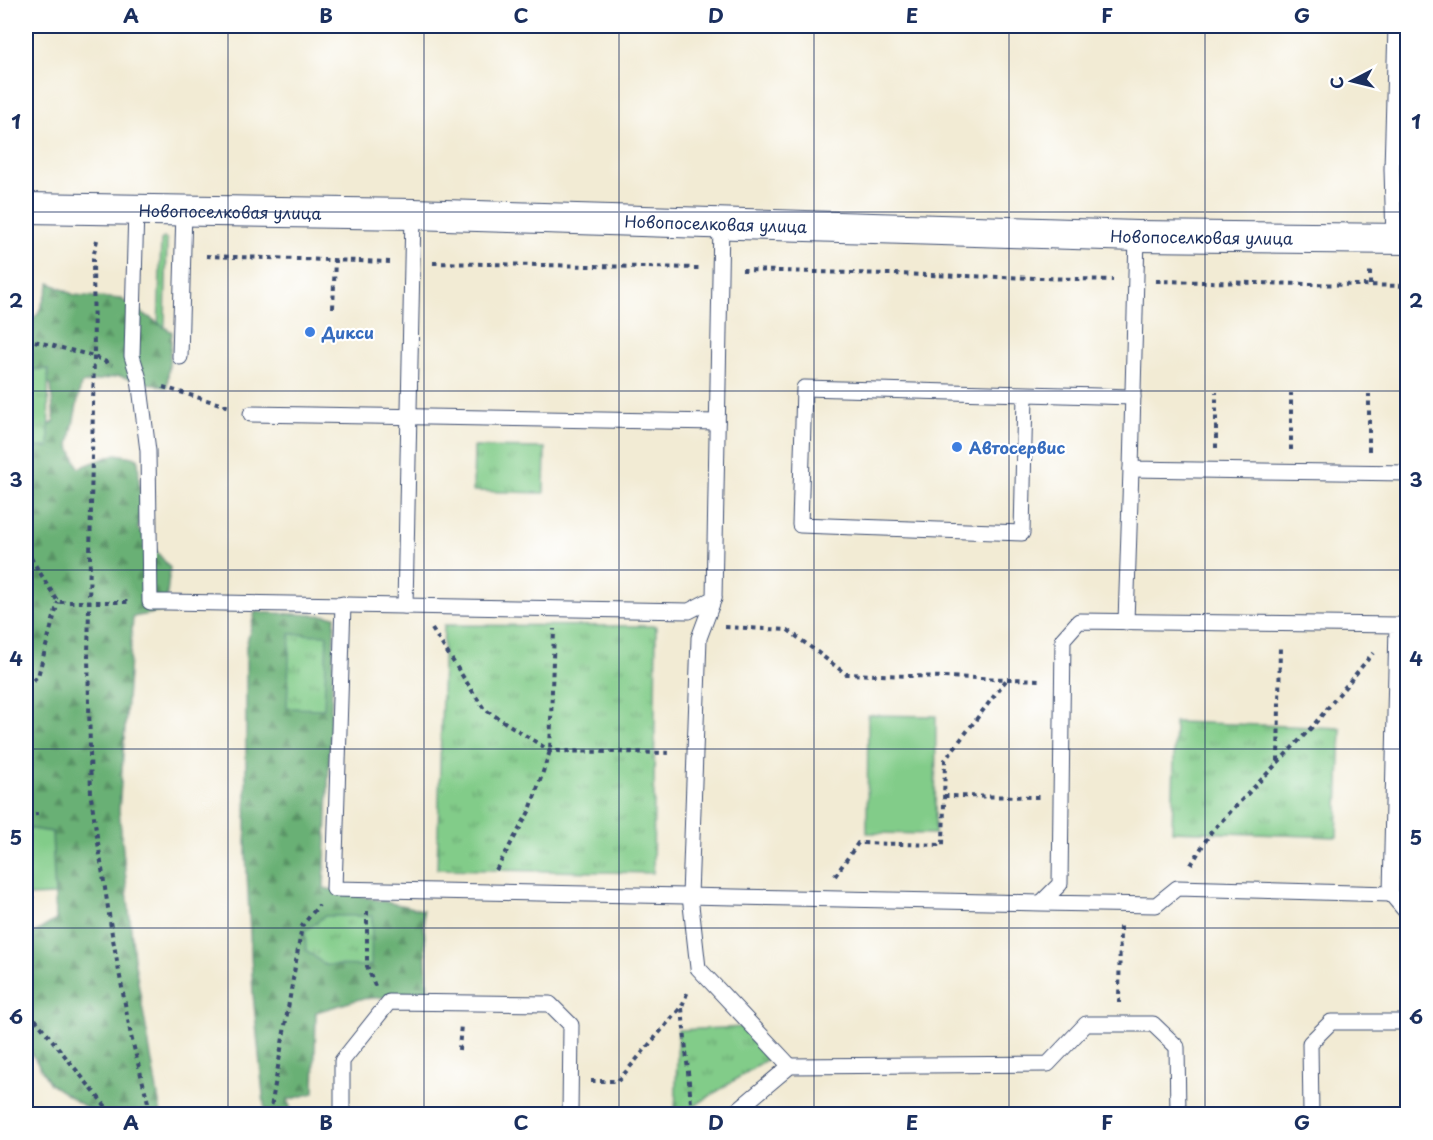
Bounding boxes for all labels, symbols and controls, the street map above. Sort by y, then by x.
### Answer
text: A [123,0,139,30]
text: B [319,0,333,30]
text: C [513,0,529,30]
text: D [708,0,724,30]
text: E [906,0,918,30]
text: F [1101,0,1113,30]
text: G [1294,0,1310,30]
north arrow [1322,51,1382,111]
text: С [1323,76,1349,90]
text: 1 [11,106,21,136]
text: 1 [1411,106,1421,136]
street label: Новопоселковая улица [138,198,322,225]
street label: Новопоселковая улица [624,208,808,238]
street label: Новопоселковая улица [1110,223,1293,250]
text: 2 [9,285,23,315]
text: 2 [1409,285,1423,315]
place label: Дикси [321,320,374,344]
marker: Дикси [303,325,317,339]
place label: Автосервис [969,435,1065,459]
marker: Автосервис [950,440,964,454]
text: 3 [9,464,23,494]
text: 3 [1409,464,1423,494]
text: 4 [9,643,23,673]
text: 4 [1409,643,1423,673]
text: 5 [10,822,22,852]
text: 5 [1410,822,1422,852]
text: 6 [9,1001,23,1031]
text: 6 [1409,1001,1423,1031]
text: A [123,1107,139,1137]
text: B [319,1107,333,1137]
text: C [513,1107,529,1137]
text: D [708,1107,724,1137]
text: E [906,1107,918,1137]
text: F [1101,1107,1113,1137]
text: G [1294,1107,1310,1137]

